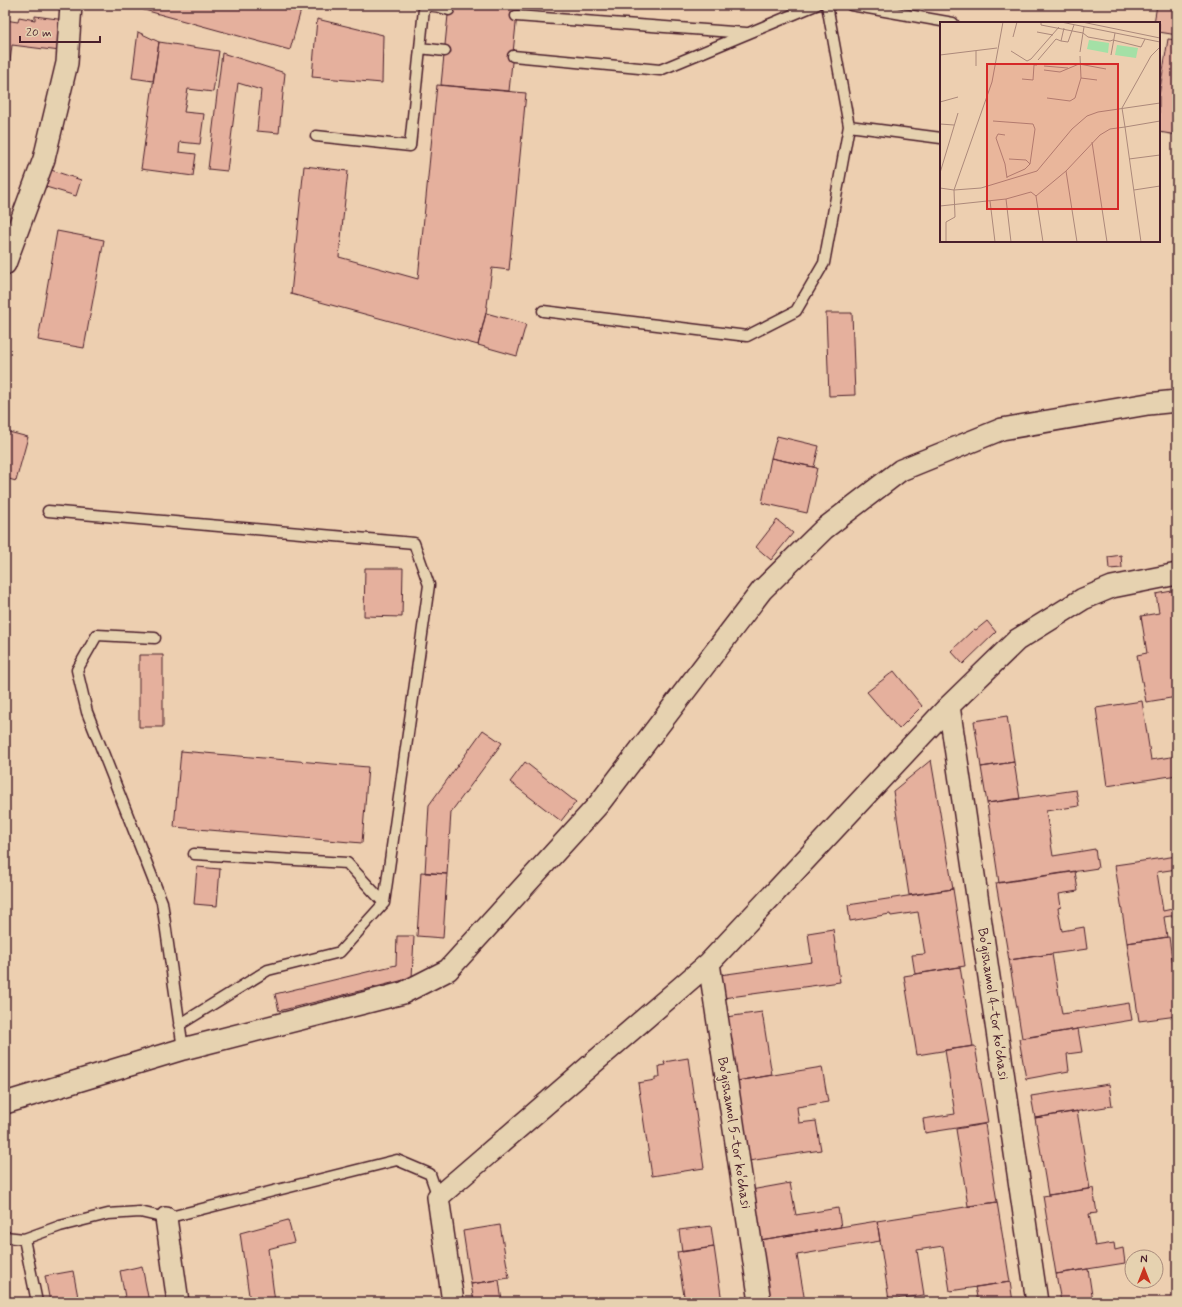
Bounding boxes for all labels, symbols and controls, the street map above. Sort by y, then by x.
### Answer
scale bar [20,18,100,44]
inset map [940,22,1160,242]
text: 20 m [26,25,52,41]
street label: Boʻgishamol 4-tor koʻchasi [973,927,1013,1081]
street label: Boʻgishamol 5-tor koʻchasi [713,1056,755,1210]
north arrow [1124,1249,1164,1289]
text: N [1140,1253,1148,1267]

